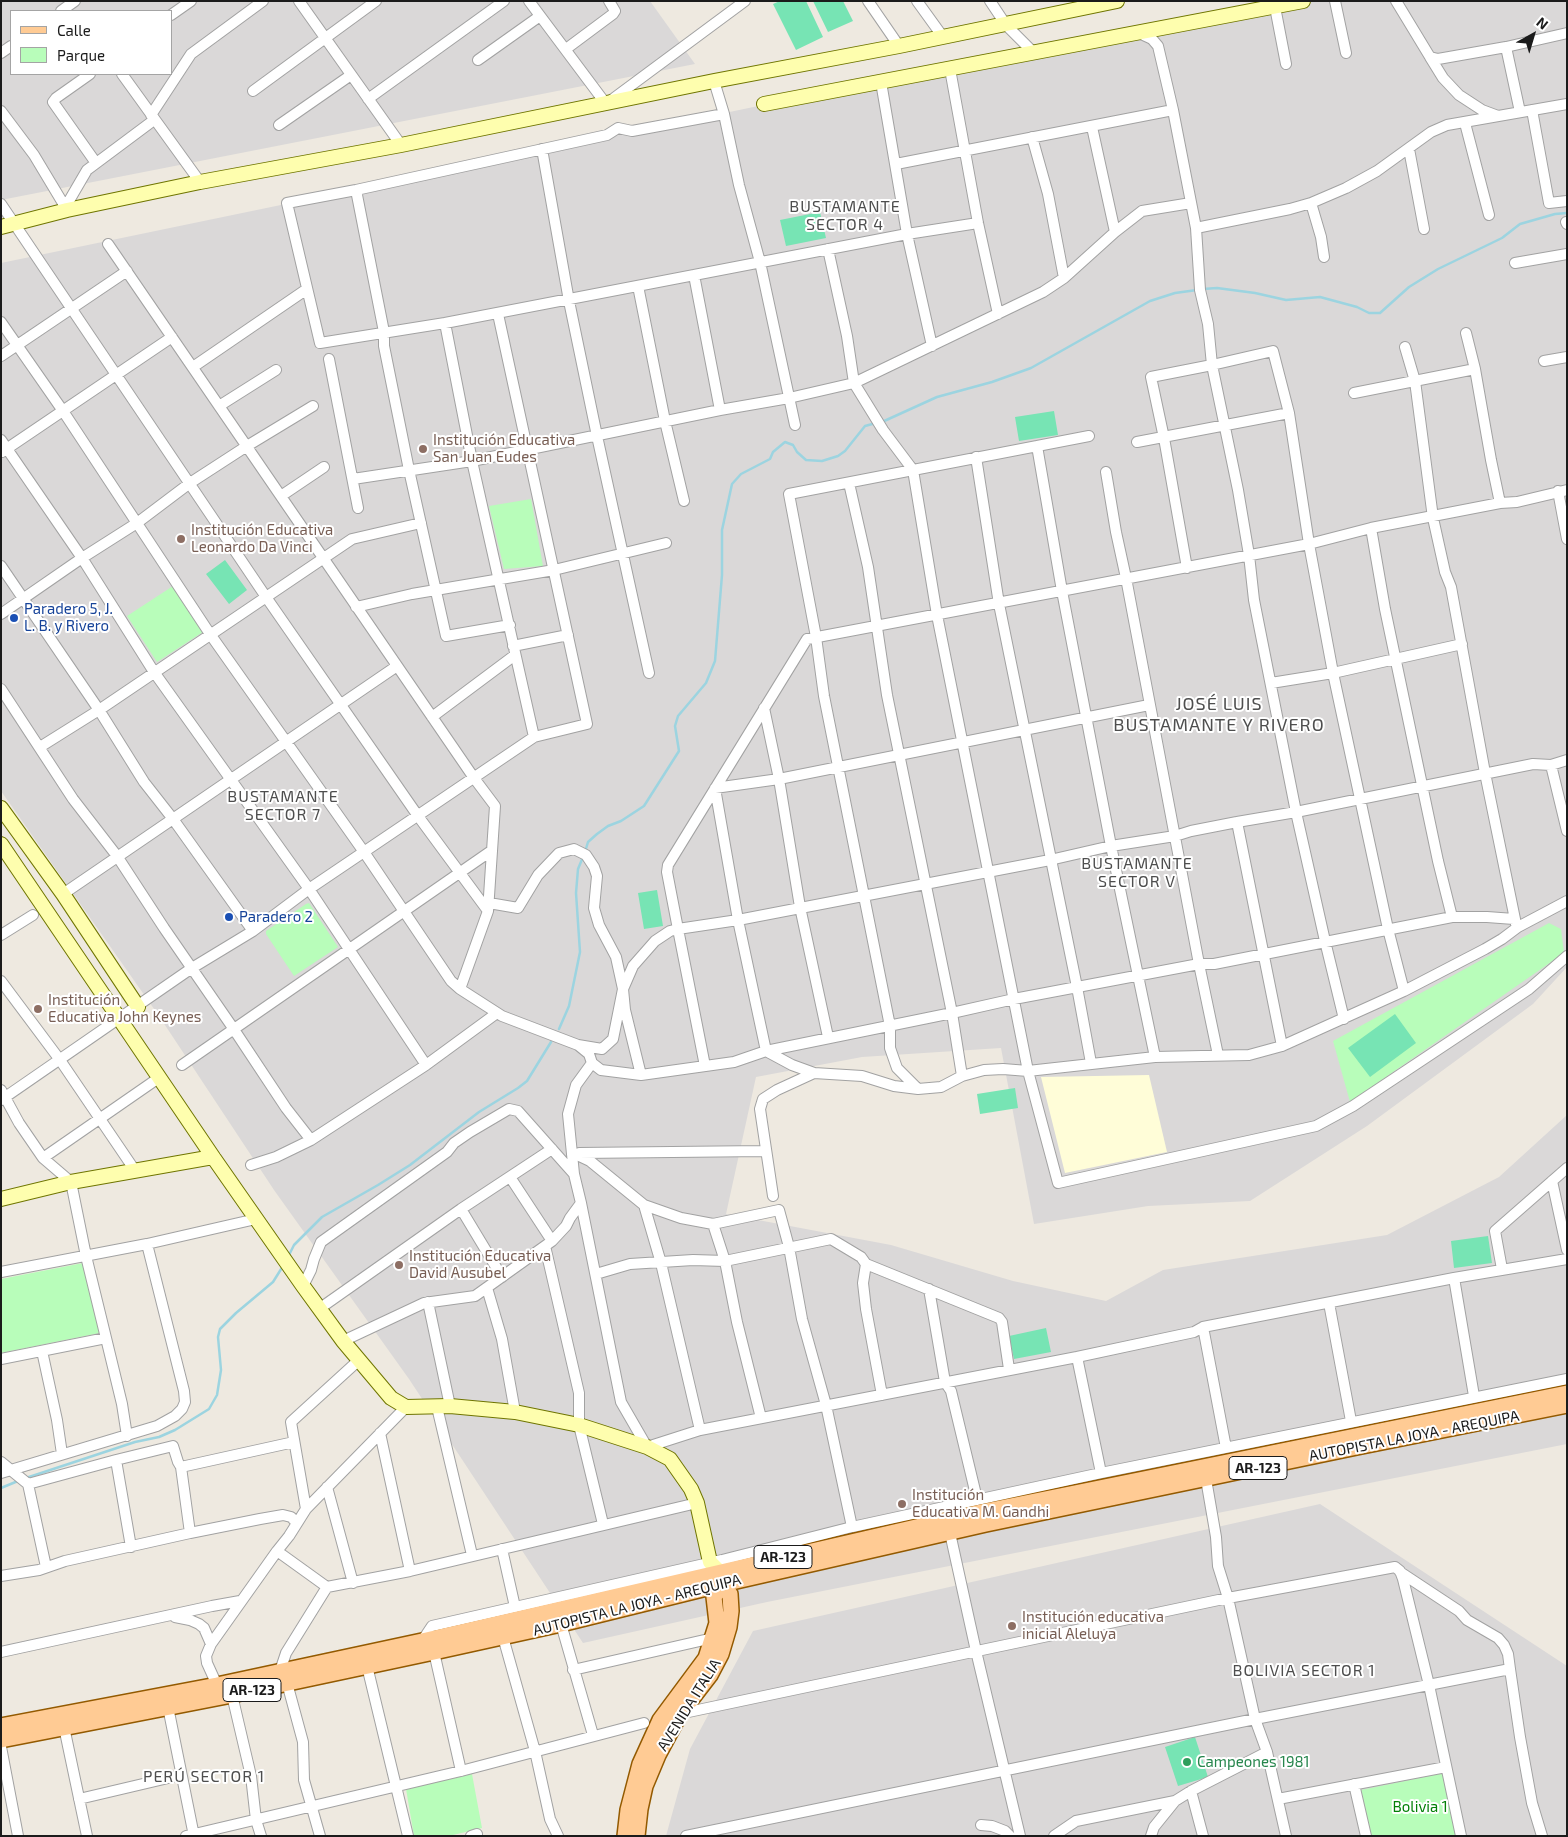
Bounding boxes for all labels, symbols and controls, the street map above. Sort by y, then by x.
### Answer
legend [10,10,172,75]
north arrow [1508,10,1558,60]
text: N [1533,13,1552,33]
text: Calle [57,21,91,39]
text: Parque [57,46,105,64]
district label: BUSTAMANTE SECTOR 4 [788,197,902,235]
place label: Institución Educativa San Juan Eudes [433,431,575,466]
marker: Institución Educativa San Juan Eudes [417,443,429,455]
place label: Institución Educativa Leonardo Da Vinci [191,521,333,556]
marker: Institución Educativa Leonardo Da Vinci [175,533,187,545]
place label: Paradero 5, J. L. B. y Rivero [24,600,113,635]
marker: Paradero 5, J. L. B. y Rivero [8,612,20,624]
district label: JOSÉ LUIS BUSTAMANTE Y RIVERO [1111,693,1327,736]
district label: BUSTAMANTE SECTOR 7 [226,787,340,825]
district label: BUSTAMANTE SECTOR V [1080,854,1194,892]
place label: Paradero 2 [239,908,313,926]
marker: Paradero 2 [223,911,235,923]
place label: Institución Educativa John Keynes [48,991,201,1026]
marker: Institución Educativa John Keynes [32,1003,44,1015]
place label: Institución Educativa David Ausubel [409,1247,551,1282]
marker: Institución Educativa David Ausubel [393,1259,405,1271]
street label: AUTOPISTA LA JOYA - AREQUIPA [1307,1407,1521,1465]
road number: AR-123 [1229,1456,1287,1480]
place label: Institución Educativa M. Gandhi [912,1486,1049,1521]
marker: Institución Educativa M. Gandhi [896,1498,908,1510]
road number: AR-123 [754,1545,812,1568]
street label: AUTOPISTA LA JOYA - AREQUIPA [531,1570,743,1640]
place label: Institución educativa inicial Aleluya [1022,1608,1164,1643]
marker: Institución educativa inicial Aleluya [1006,1620,1018,1632]
street label: AVENIDA ITALIA [653,1655,725,1755]
district label: BOLIVIA SECTOR 1 [1230,1661,1378,1681]
road number: AR-123 [223,1678,281,1702]
place label: Campeones 1981 [1197,1753,1310,1771]
marker: Campeones 1981 [1181,1756,1193,1768]
district label: PERÚ SECTOR 1 [141,1767,267,1787]
park label: Bolivia 1 [1392,1798,1448,1816]

